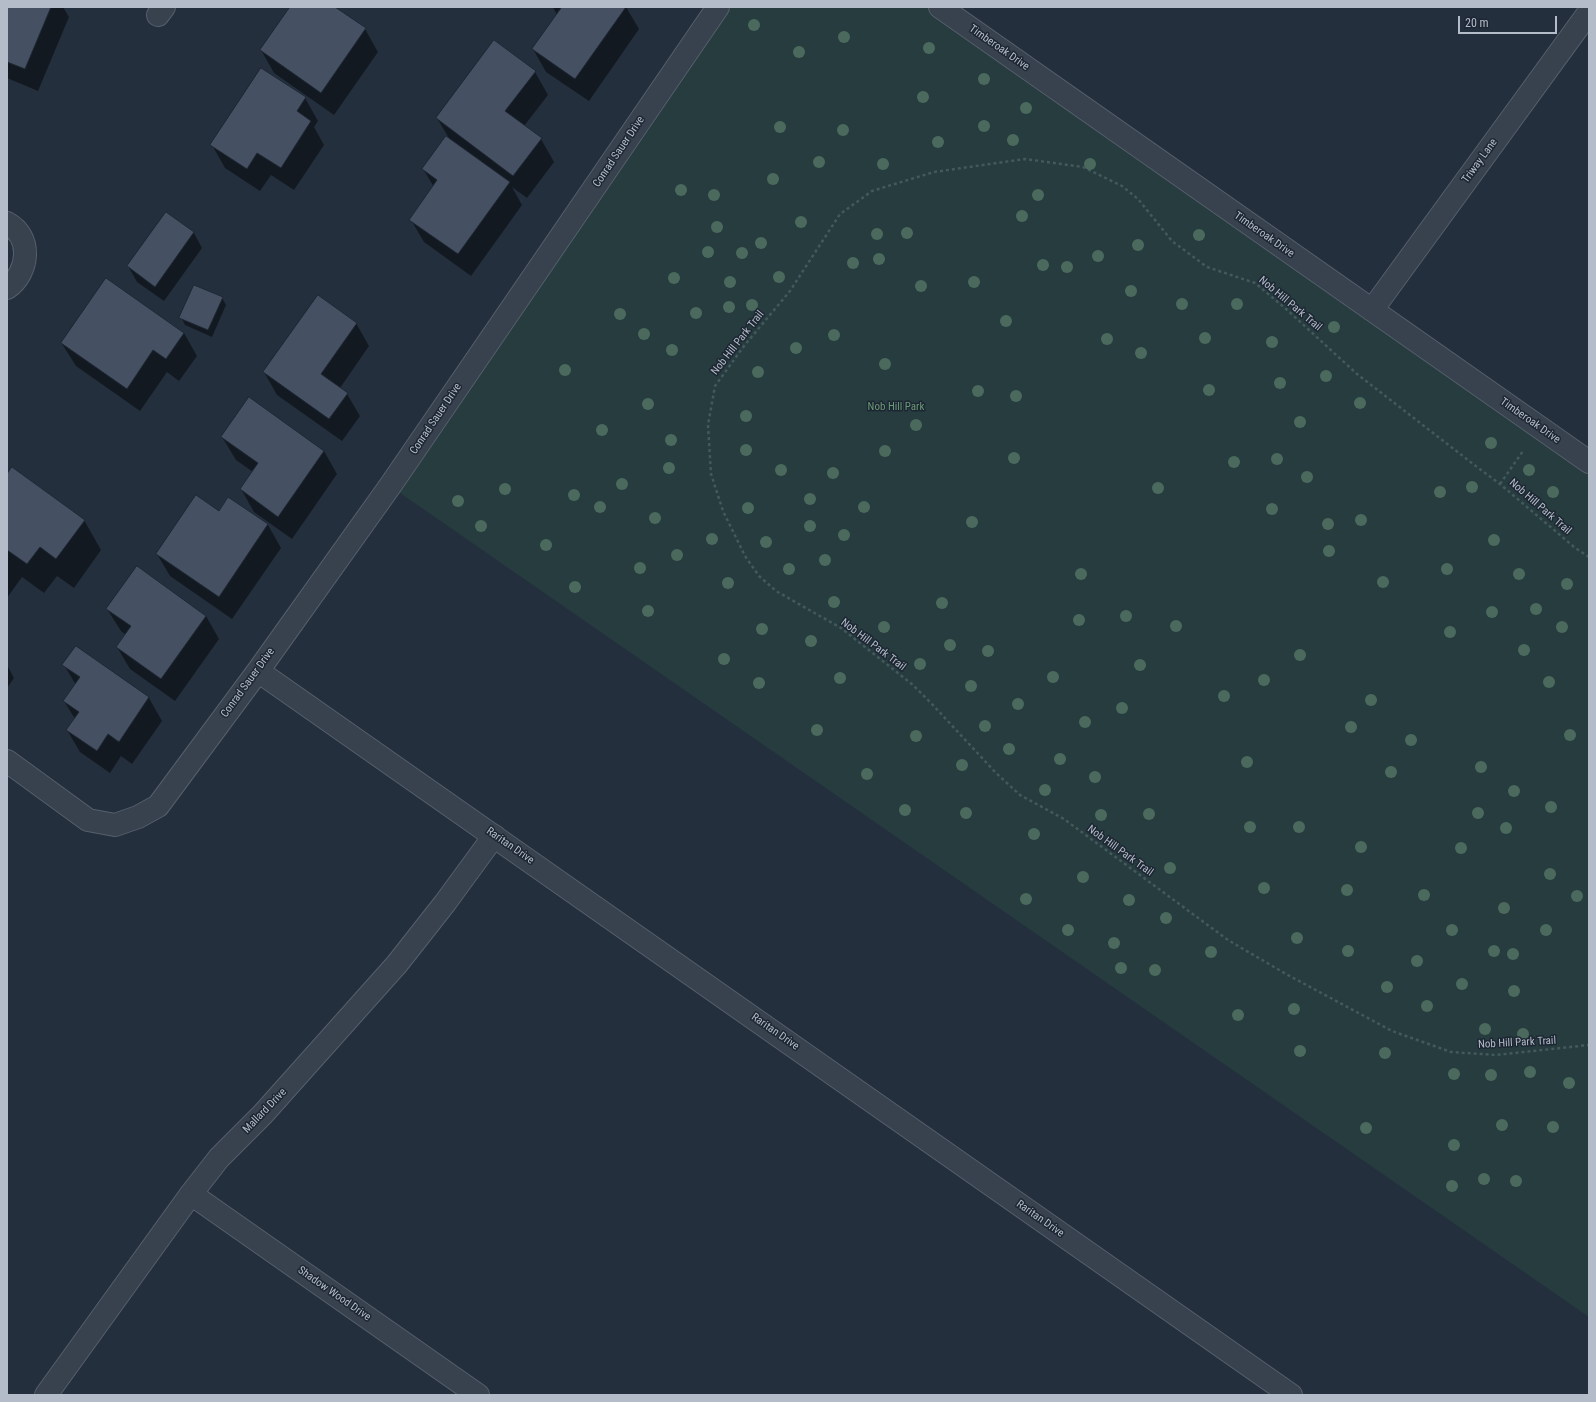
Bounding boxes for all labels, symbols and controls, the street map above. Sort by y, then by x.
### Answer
scale bar [1460,8,1559,34]
text: 20 m [1465,16,1489,30]
street label: Timberoak Drive [966,22,1032,74]
street label: Conrad Sauer Drive [590,114,648,190]
street label: Triway Lane [1459,136,1501,186]
street label: Timberoak Drive [1231,209,1297,261]
street label: Nob Hill Park Trail [1256,274,1324,334]
street label: Nob Hill Park Trail [709,308,767,378]
street label: Conrad Sauer Drive [407,381,465,457]
street label: Timberoak Drive [1497,395,1563,447]
park label: Nob Hill Park [868,400,924,414]
street label: Nob Hill Park Trail [1506,476,1574,538]
street label: Nob Hill Park Trail [838,616,908,674]
street label: Conrad Sauer Drive [218,646,278,720]
street label: Nob Hill Park Trail [1085,823,1155,879]
street label: Raritan Drive [484,825,536,867]
street label: Raritan Drive [749,1011,801,1053]
street label: Nob Hill Park Trail [1478,1034,1556,1052]
street label: Mallard Drive [240,1086,290,1136]
street label: Raritan Drive [1014,1198,1066,1240]
street label: Shadow Wood Drive [295,1264,373,1324]

